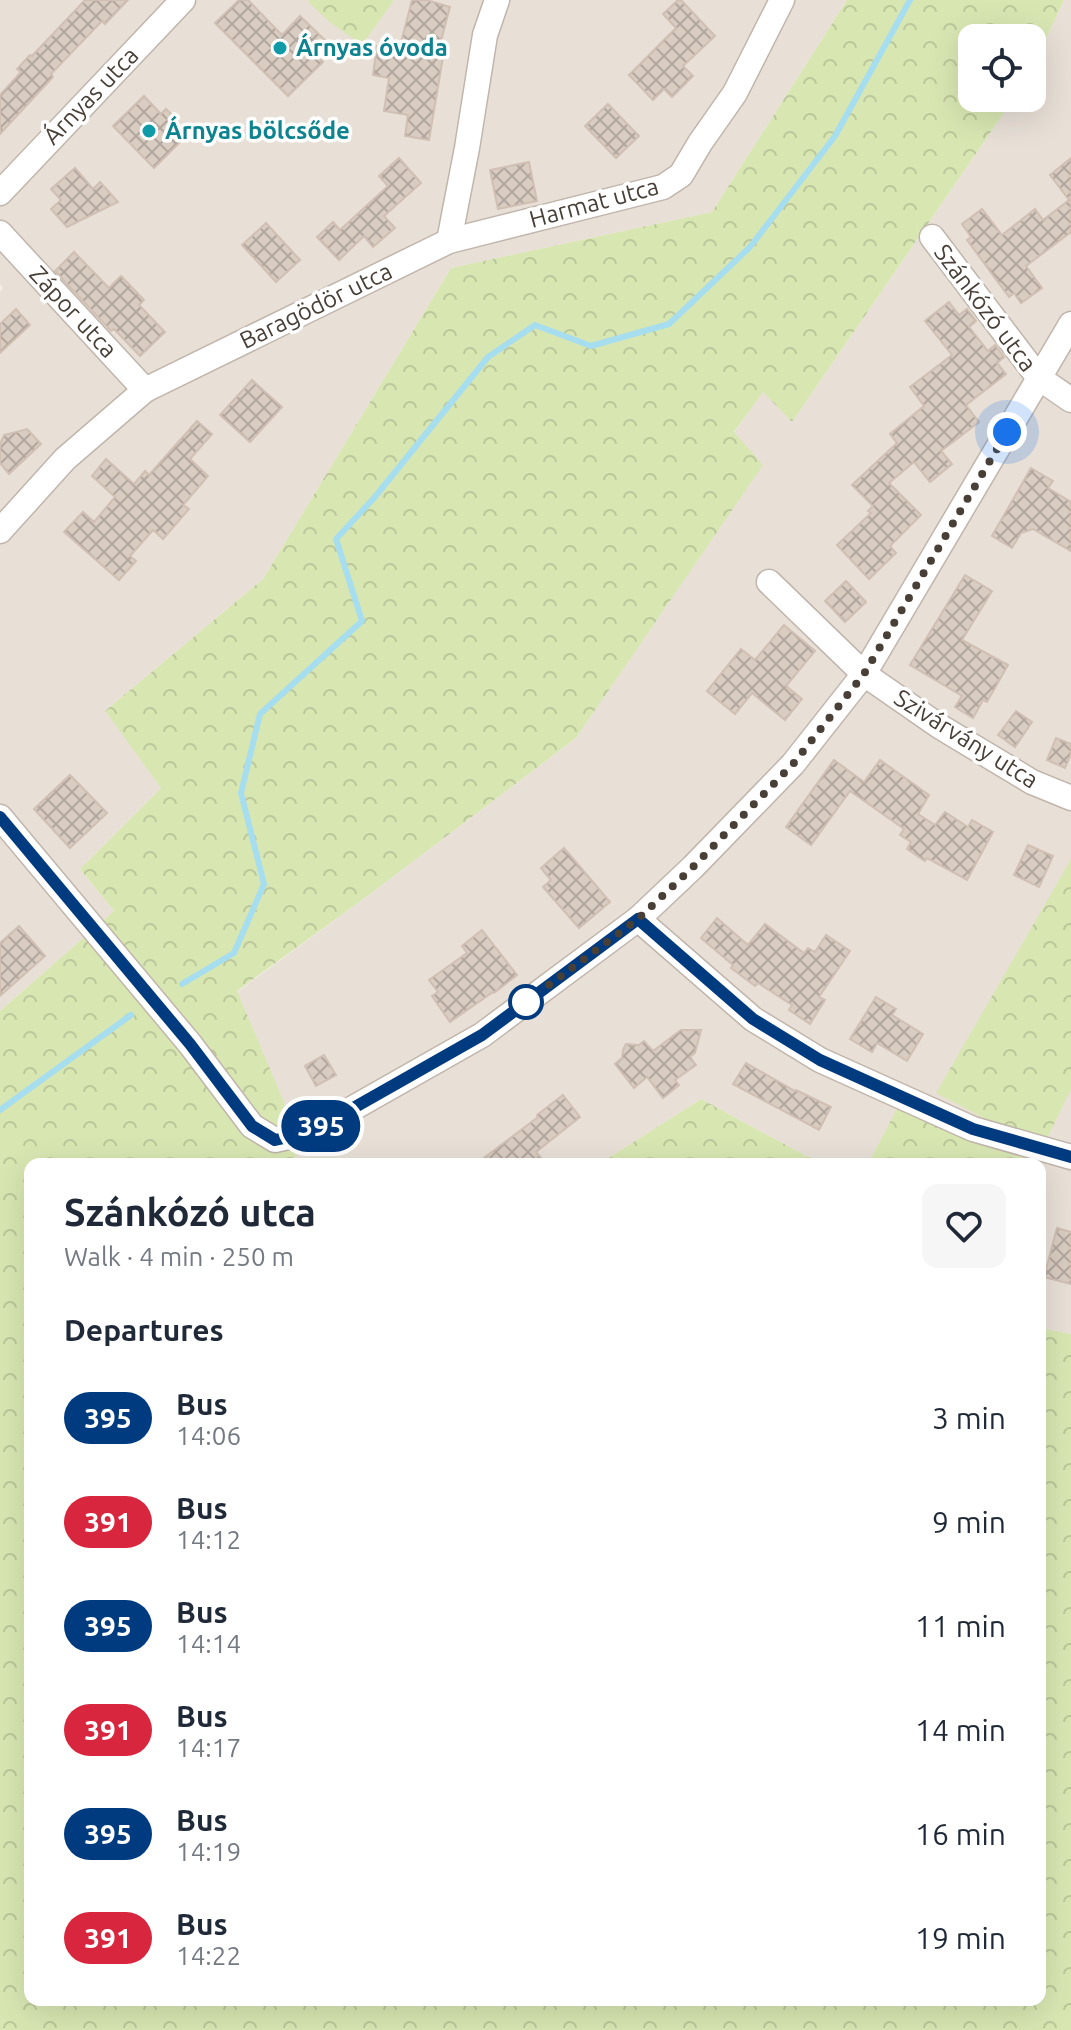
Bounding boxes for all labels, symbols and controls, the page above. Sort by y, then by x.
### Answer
map controls [958,24,1046,112]
button: locate [958,24,1046,112]
place label: Árnyas óvoda [296,32,448,61]
marker: Árnyas óvoda [271,39,289,57]
street label: Árnyas utca [37,41,144,150]
place label: Árnyas bölcsőde [165,115,350,144]
marker: Árnyas bölcsőde [140,122,158,140]
street label: Harmat utca [526,172,661,233]
street label: Szánkózó utca [929,239,1042,376]
street label: Baragödör utca [235,257,396,354]
street label: Zápor utca [24,260,123,363]
your location [987,412,1027,452]
street label: Szivárvány utca [889,684,1043,794]
unlabelled marker [509,985,543,1019]
line badge: 395 [275,1100,367,1152]
text: 395 [297,1110,345,1141]
button: heart [922,1184,1006,1268]
text: Szánkózó utca [64,1191,316,1233]
text: Walk · 4 min · 250 m [64,1242,294,1271]
text: Departures [64,1313,224,1347]
text: Bus [176,1387,228,1421]
text: 3 min [932,1401,1006,1435]
text: 395 [84,1402,132,1433]
text: 14:06 [176,1421,241,1450]
text: Bus [176,1491,228,1525]
text: 9 min [932,1505,1006,1539]
text: 391 [84,1506,132,1537]
text: 14:12 [176,1525,241,1554]
text: Bus [176,1595,228,1629]
text: 11 min [915,1609,1006,1643]
text: 395 [84,1610,132,1641]
text: 14:14 [176,1629,241,1658]
text: Bus [176,1699,228,1733]
text: 14 min [915,1713,1006,1747]
text: 391 [84,1714,132,1745]
text: 14:17 [176,1733,241,1762]
text: Bus [176,1803,228,1837]
text: 16 min [915,1817,1006,1851]
text: 395 [84,1818,132,1849]
text: 14:19 [176,1837,241,1866]
text: Bus [176,1907,228,1941]
text: 19 min [915,1921,1006,1955]
text: 391 [84,1922,132,1953]
text: 14:22 [176,1941,241,1970]

